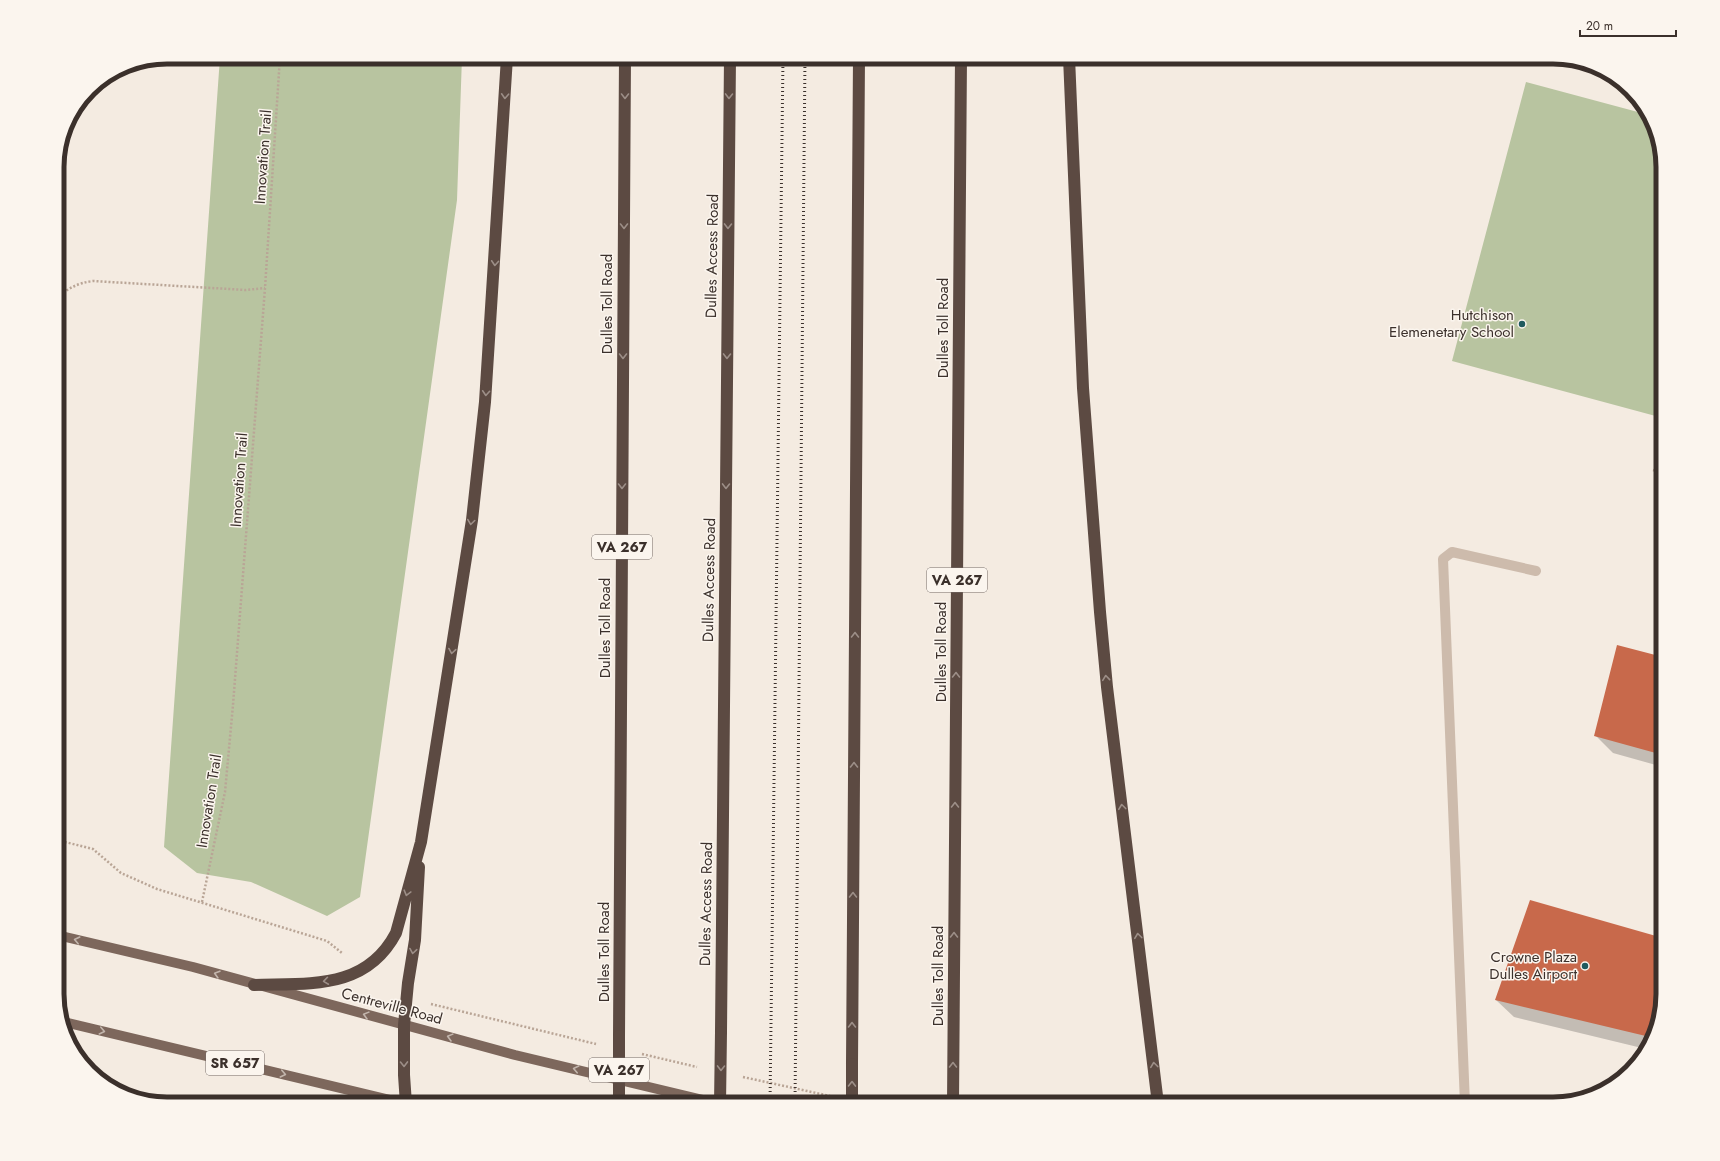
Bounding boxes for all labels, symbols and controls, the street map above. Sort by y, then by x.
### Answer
scale bar [1580,12,1676,38]
text: 20 m [1586,17,1613,35]
one-way arrow [501,93,510,99]
one-way arrow [620,93,629,99]
one-way arrow [725,93,734,99]
street label: Innovation Trail [249,109,277,205]
street label: Dulles Access Road [700,194,724,318]
one-way arrow [620,223,628,229]
one-way arrow [724,223,732,229]
street label: Dulles Toll Road [596,254,618,354]
one-way arrow [490,260,499,266]
street label: Dulles Toll Road [932,278,954,378]
place label: Hutchison Elemenetary School [1389,304,1514,343]
marker: Hutchison Elemenetary School [1517,319,1527,329]
one-way arrow [619,353,627,359]
one-way arrow [723,353,731,359]
one-way arrow [482,390,491,396]
street label: Innovation Trail [225,432,253,528]
one-way arrow [618,483,626,489]
one-way arrow [722,483,730,489]
street label: Dulles Access Road [697,518,721,642]
one-way arrow [467,519,476,525]
road number: VA 267 [592,535,652,559]
road number: VA 267 [927,568,987,592]
street label: Dulles Toll Road [594,578,616,678]
street label: Dulles Toll Road [930,602,952,702]
one-way arrow [851,632,859,638]
one-way arrow [448,648,457,654]
one-way arrow [952,672,960,678]
one-way arrow [1102,675,1111,681]
street label: Innovation Trail [191,752,227,850]
one-way arrow [850,762,858,768]
one-way arrow [951,802,959,808]
one-way arrow [1118,804,1127,810]
street label: Dulles Access Road [694,842,718,966]
one-way arrow [403,889,412,896]
one-way arrow [849,892,857,898]
street label: Dulles Toll Road [593,902,615,1002]
street label: Dulles Toll Road [927,926,949,1026]
one-way arrow [950,932,958,938]
one-way arrow [1134,933,1143,939]
one-way arrow [74,936,80,944]
place label: Crowne Plaza Dulles Airport [1489,946,1577,985]
one-way arrow [409,948,418,954]
marker: Crowne Plaza Dulles Airport [1580,961,1590,971]
one-way arrow [213,970,220,979]
one-way arrow [323,976,329,985]
street label: Centreville Road [339,982,445,1030]
one-way arrow [363,1011,370,1020]
one-way arrow [848,1022,856,1028]
one-way arrow [98,1026,105,1035]
one-way arrow [447,1033,454,1042]
road number: SR 657 [206,1051,264,1075]
road number: VA 267 [589,1058,649,1082]
one-way arrow [400,1061,408,1067]
one-way arrow [949,1062,957,1068]
one-way arrow [1150,1062,1159,1068]
one-way arrow [717,1065,725,1071]
one-way arrow [573,1066,579,1074]
one-way arrow [279,1070,286,1078]
one-way arrow [848,1081,856,1087]

